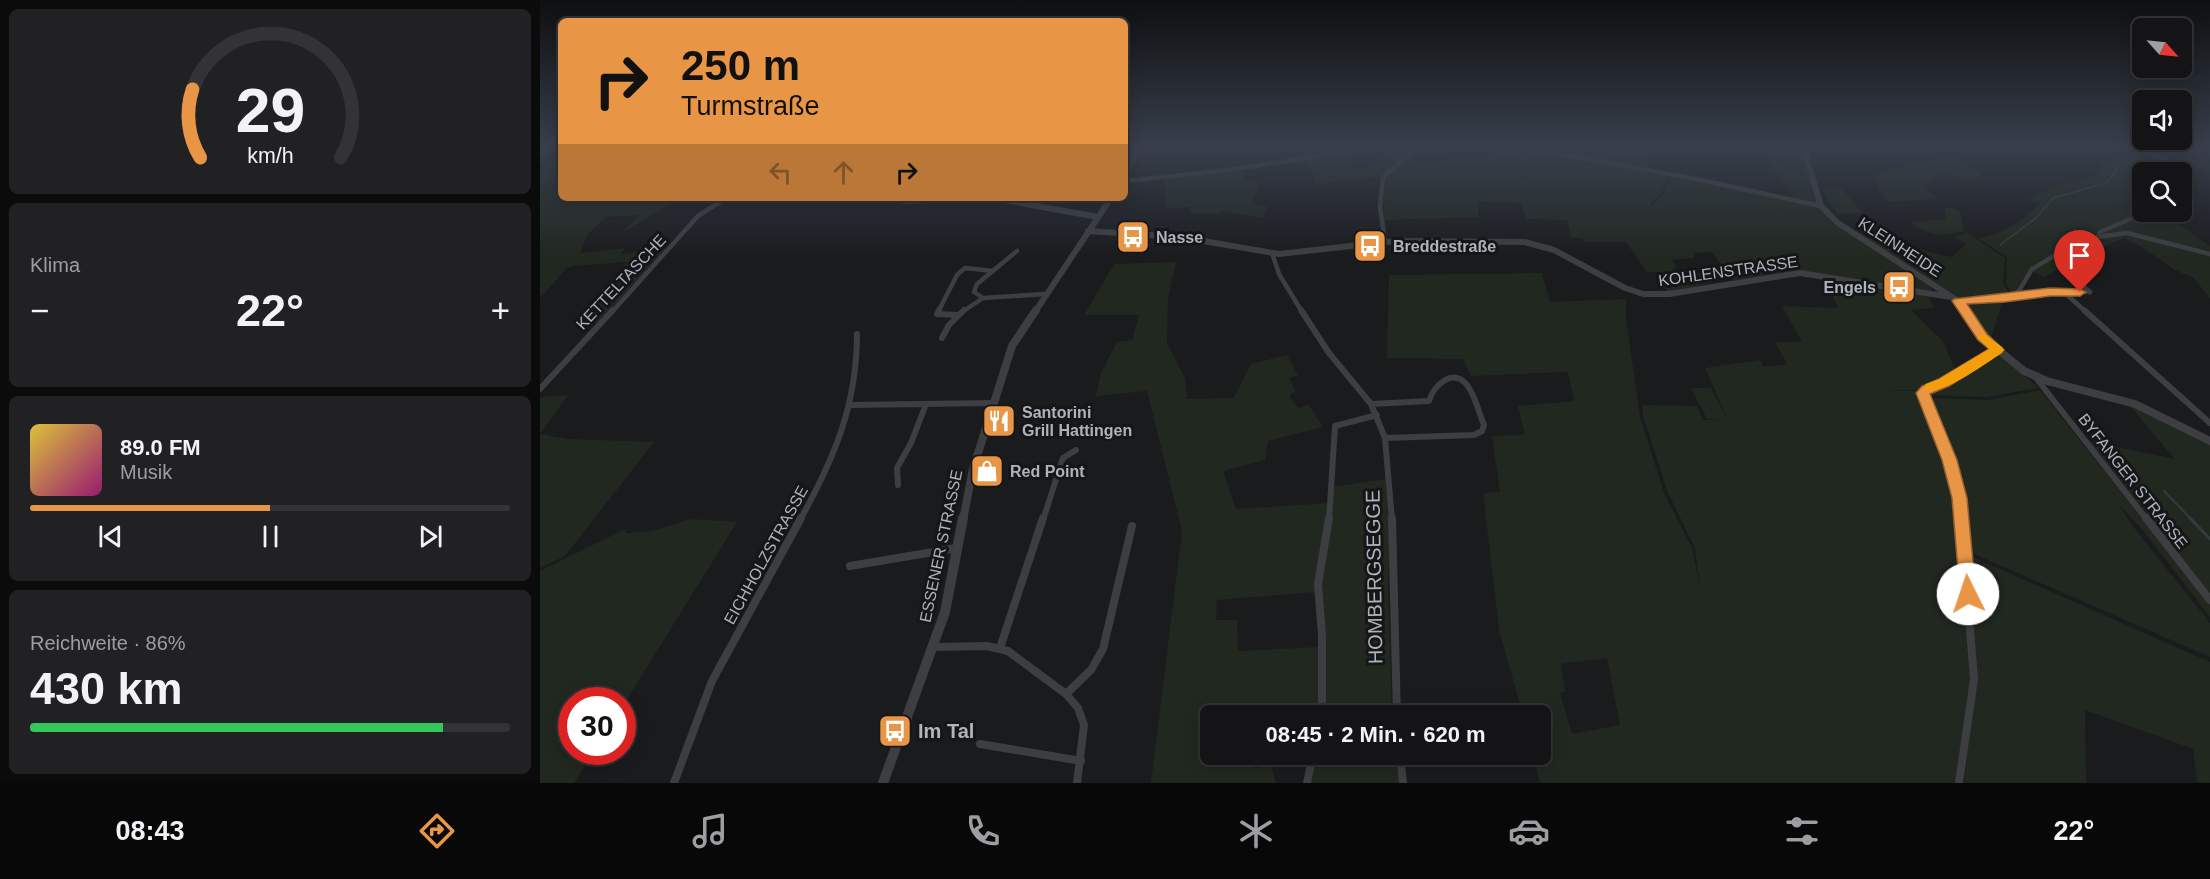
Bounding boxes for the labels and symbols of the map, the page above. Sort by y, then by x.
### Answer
north arrow [2132,18,2192,78]
street label: KLEINHEIDE [1855,214,1945,280]
bus stop icon: Nasse [1115,219,1151,255]
bus stop icon: Breddestraße [1352,228,1388,264]
place label: Nasse [1156,229,1203,246]
pin [2054,230,2105,292]
street label: KETTELTASCHE [573,231,669,333]
place label: Breddestraße [1393,238,1496,255]
street label: KOHLENSTRASSE [1657,253,1799,289]
bus stop icon: Engels [1881,269,1917,305]
place label: Engels [1824,279,1876,296]
restaurant icon: Santorini Grill Hattingen [981,403,1017,439]
place label: Santorini Grill Hattingen [1022,404,1132,439]
street label: BYFANGER STRASSE [2075,410,2191,552]
shop icon: Red Point [969,453,1005,489]
place label: Red Point [1010,463,1085,480]
street label: ESSENER STRASSE [917,468,965,624]
street label: EICHHOLZSTRASSE [721,483,811,627]
street label: HOMBERGSEGGE [1361,490,1387,664]
position arrow [1936,562,2000,626]
speed limit sign: 30 [558,687,636,765]
bus stop icon: Im Tal [877,713,913,749]
place label: Im Tal [918,720,974,742]

